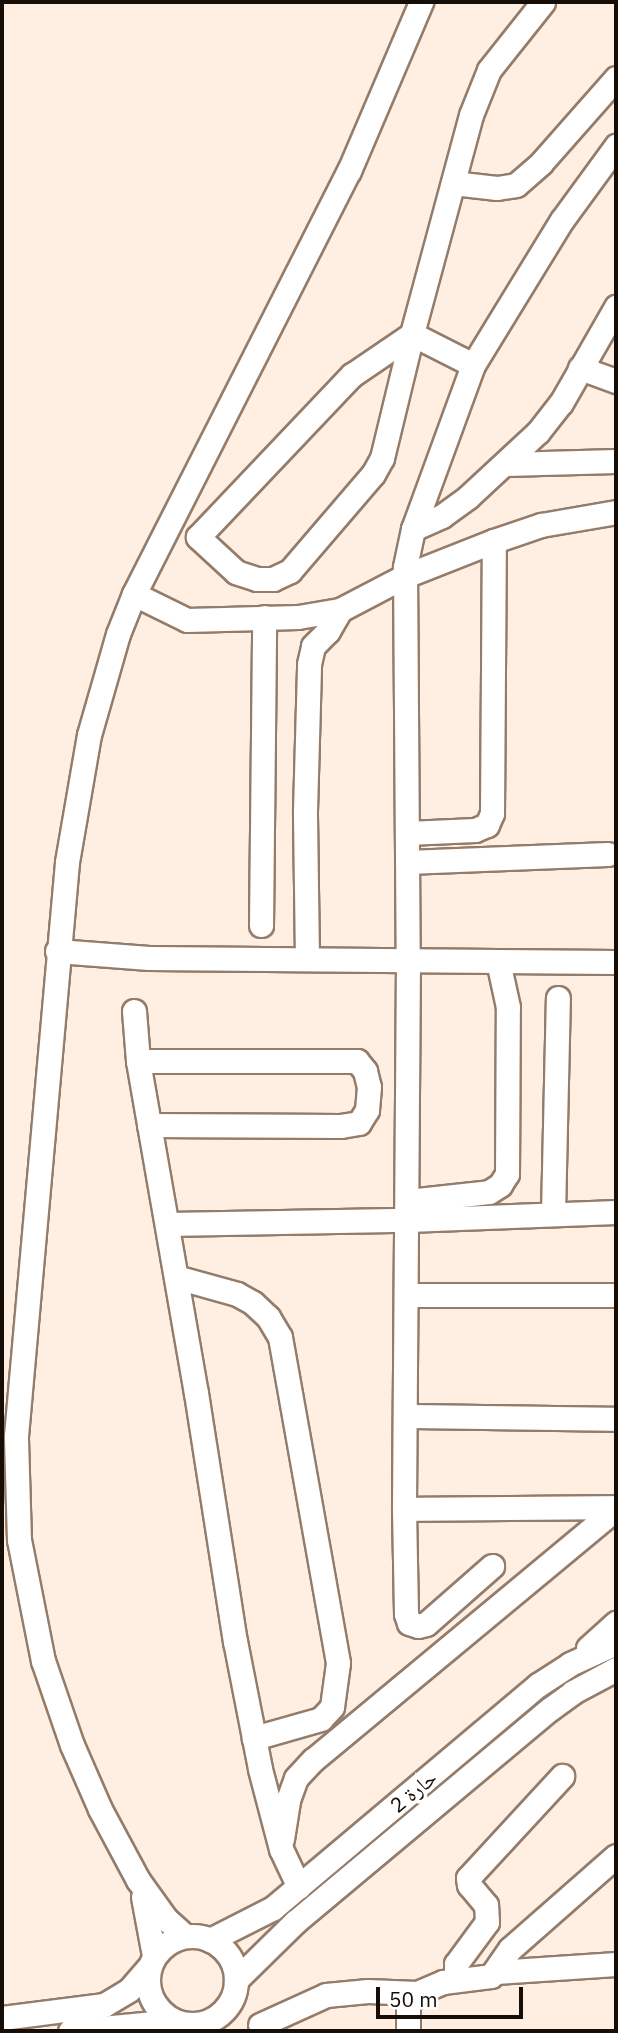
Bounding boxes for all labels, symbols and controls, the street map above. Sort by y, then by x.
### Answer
street label: حارة 2 [385,1764,441,1818]
scale bar [380,1974,527,2018]
text: 50 m [389,1985,438,2013]

